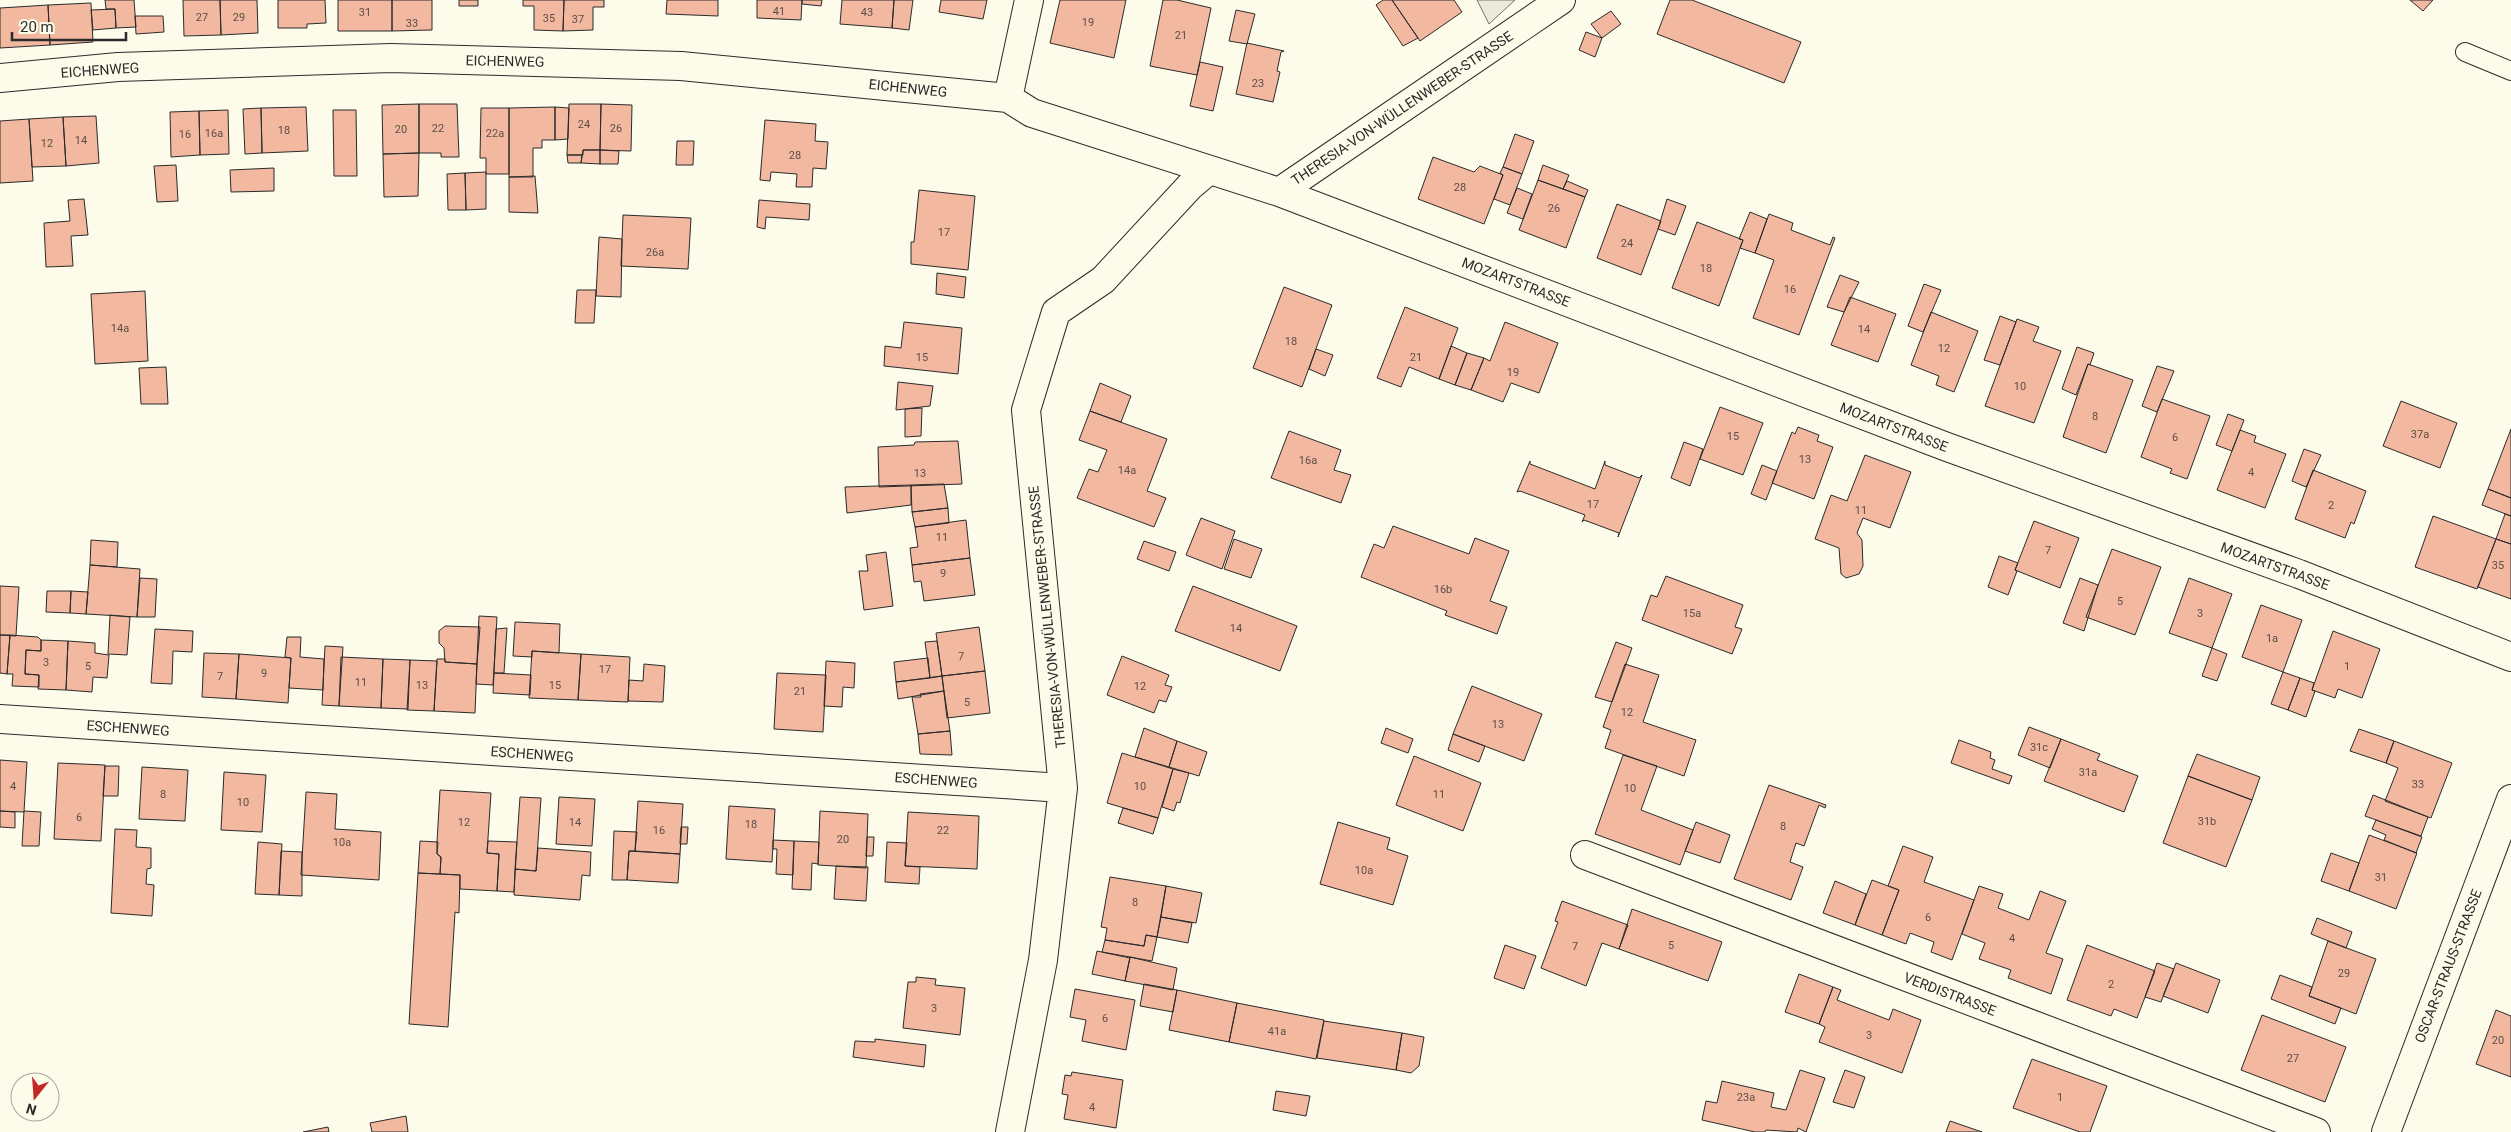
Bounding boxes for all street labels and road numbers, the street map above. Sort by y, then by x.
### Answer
street label: THERESIA-VON-WÜLLENWEBER-STRASSE [1288,28,1516,188]
street label: EICHENWEG [465,52,545,70]
street label: EICHENWEG [60,59,140,81]
street label: EICHENWEG [868,76,948,100]
street label: MOZARTSTRASSE [1460,254,1572,310]
street label: MOZARTSTRASSE [1838,399,1950,455]
street label: THERESIA-VON-WÜLLENWEBER-STRASSE [1025,485,1069,749]
street label: MOZARTSTRASSE [2218,539,2332,593]
street label: ESCHENWEG [86,717,170,739]
street label: ESCHENWEG [490,743,574,765]
street label: ESCHENWEG [894,769,978,791]
street label: OSCAR-STRAUS-STRASSE [2411,887,2485,1045]
street label: VERDISTRASSE [1902,969,1998,1019]

